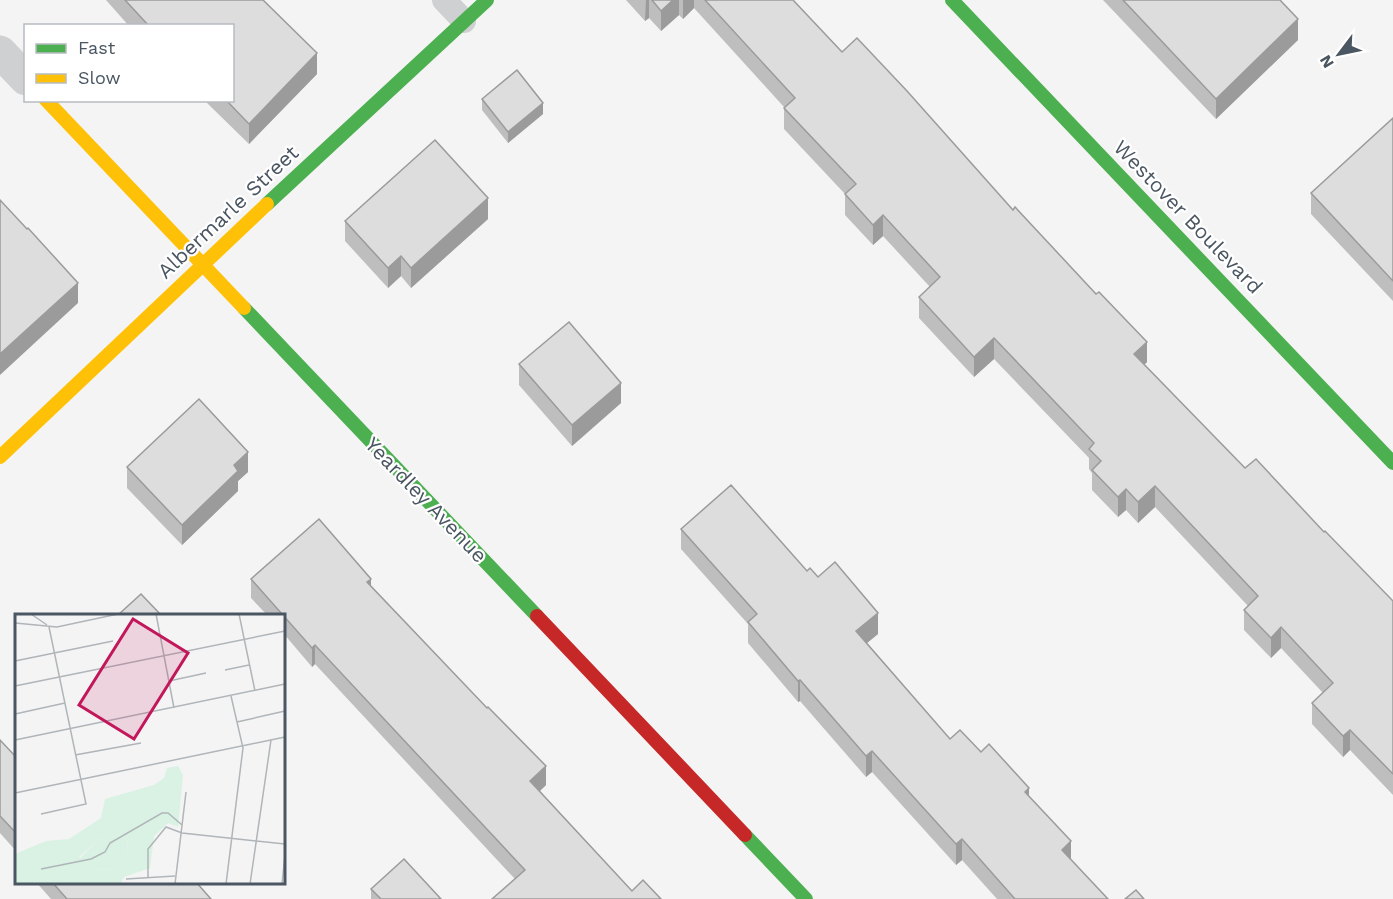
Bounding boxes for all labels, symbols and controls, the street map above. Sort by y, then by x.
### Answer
legend [24,24,234,102]
north arrow [1309,24,1369,84]
text: Fast [78,37,116,58]
text: N [1316,52,1338,72]
text: Slow [78,67,121,88]
street label: Westover Boulevard [1109,135,1268,299]
street label: Albermarle Street [152,140,303,283]
street label: Yeardley Avenue [360,432,493,568]
inset map [15,614,285,884]

